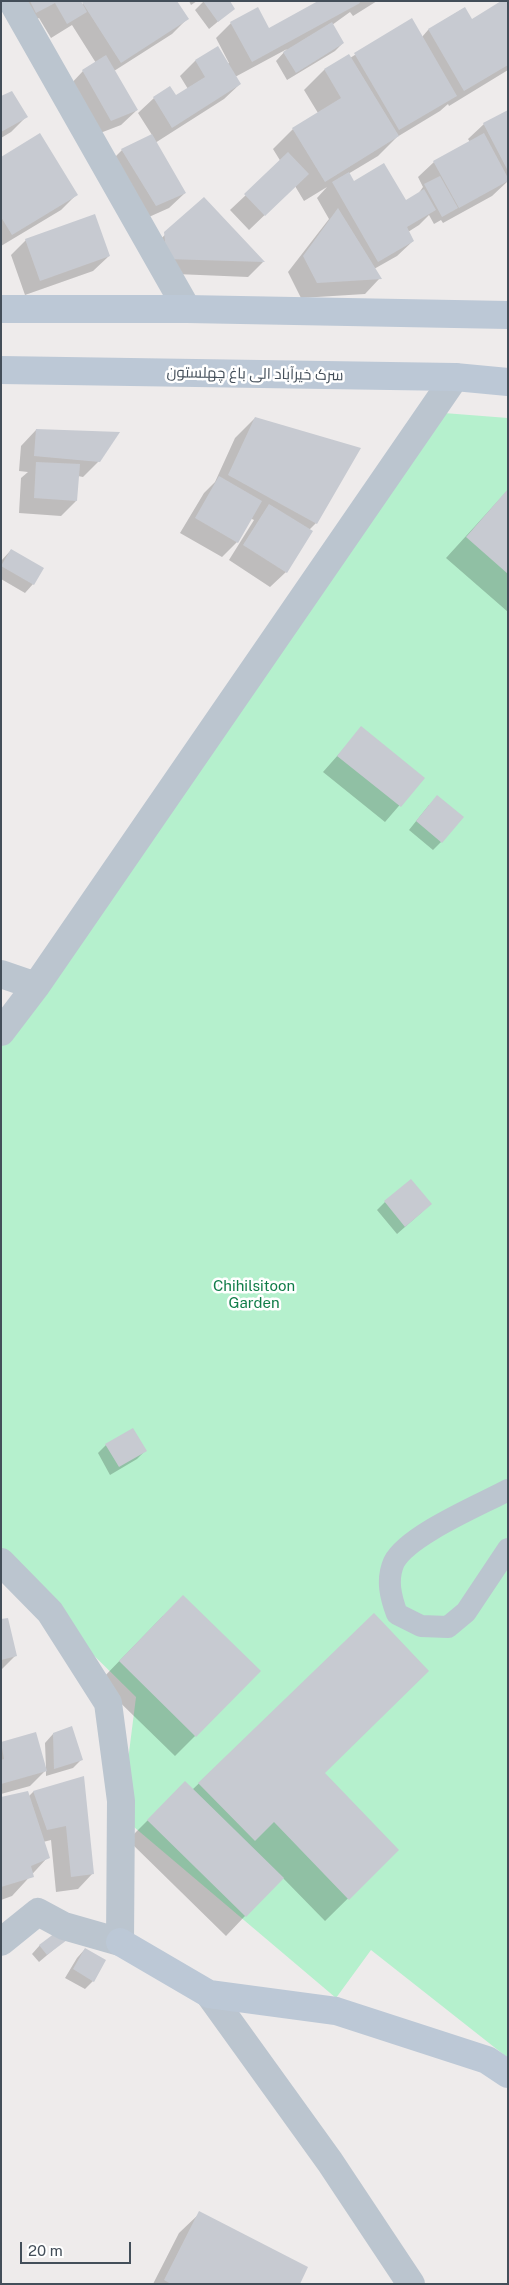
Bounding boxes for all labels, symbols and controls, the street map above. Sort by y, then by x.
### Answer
street label: سرک خیرآباد الی باغ چهلستون [166,363,344,385]
park label: Chihilsitoon Garden [213,1277,295,1312]
scale bar [22,2232,134,2264]
text: 20 m [28,2242,63,2259]

